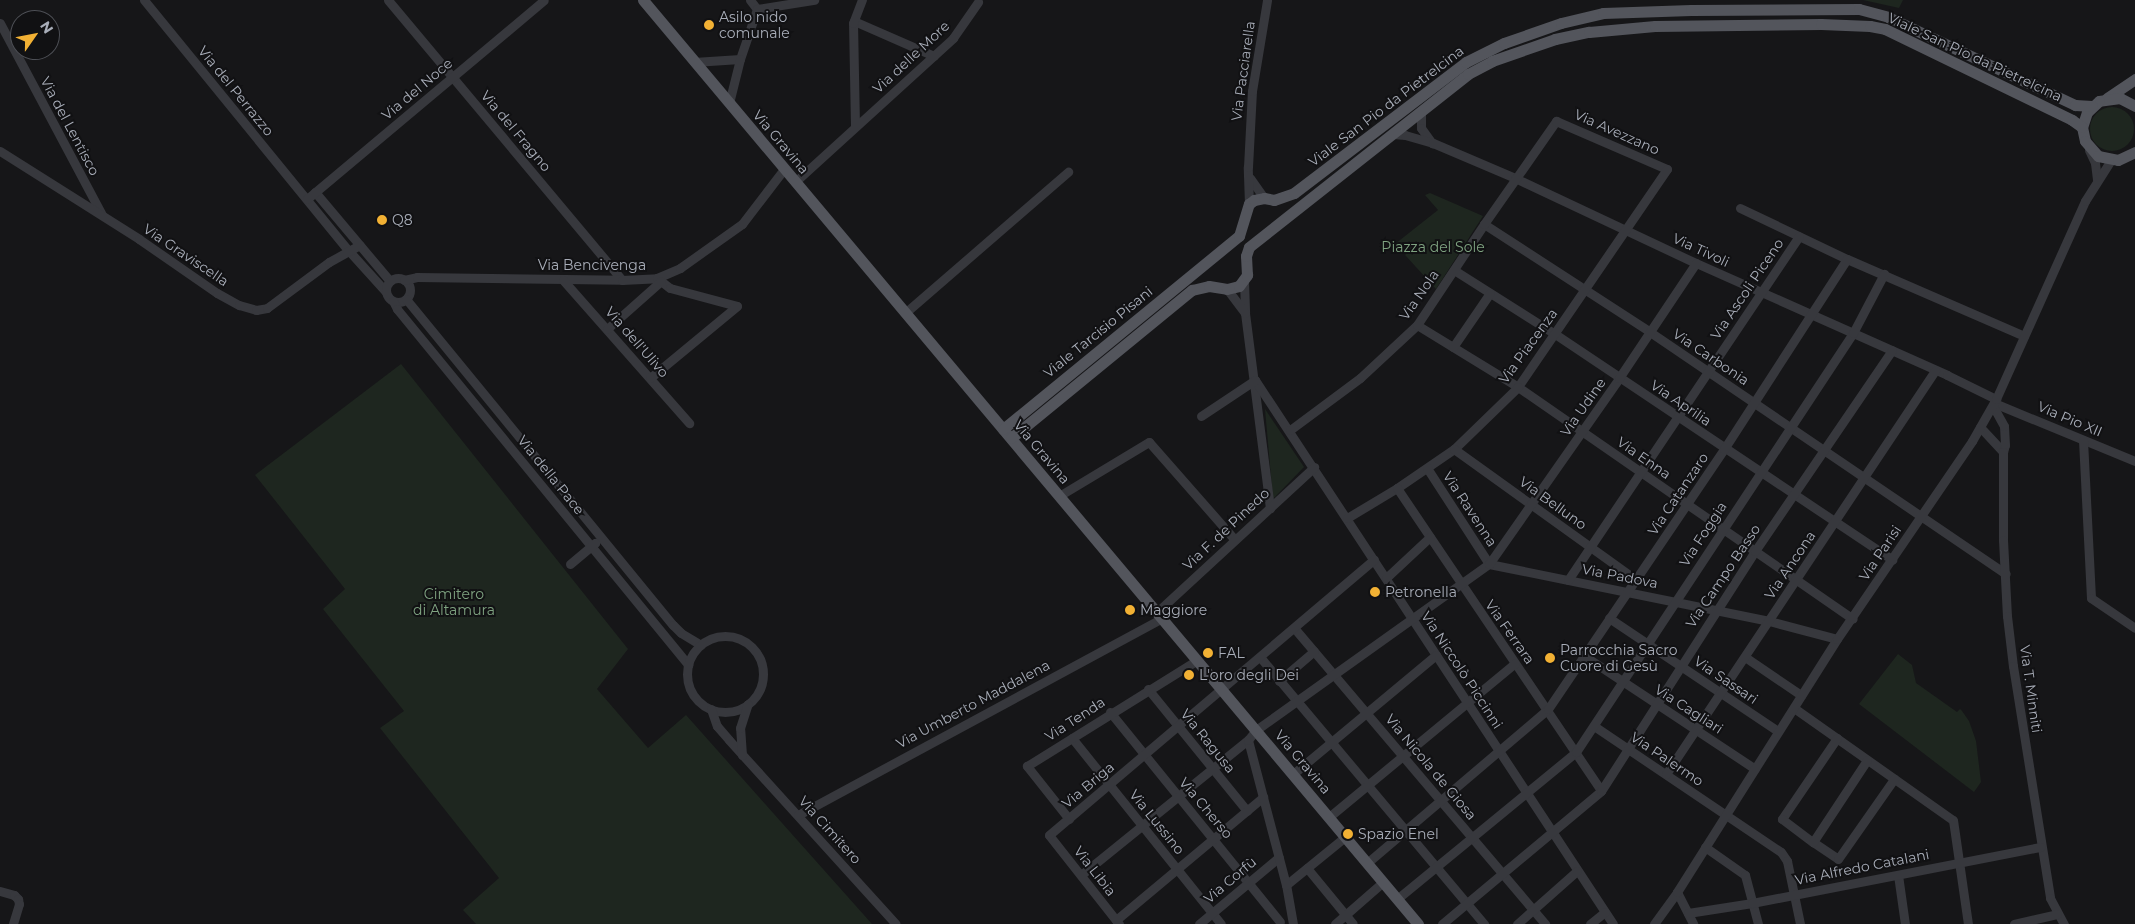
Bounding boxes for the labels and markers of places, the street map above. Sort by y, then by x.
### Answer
place label: Asilo nido comunale [719,9,790,41]
marker: Asilo nido comunale [703,19,715,31]
place label: Q8 [392,212,413,228]
marker: Q8 [376,214,388,226]
place label: Petronella [1385,584,1457,600]
marker: Petronella [1369,586,1381,598]
place label: Maggiore [1140,602,1207,618]
marker: Maggiore [1124,604,1136,616]
place label: Parrocchia Sacro Cuore di Gesù [1560,642,1677,674]
place label: FAL [1218,645,1245,661]
marker: FAL [1202,647,1214,659]
marker: Parrocchia Sacro Cuore di Gesù [1544,652,1556,664]
place label: L'oro degli Dei [1199,667,1299,683]
marker: L'oro degli Dei [1183,669,1195,681]
place label: Spazio Enel [1358,826,1439,842]
marker: Spazio Enel [1342,828,1354,840]

